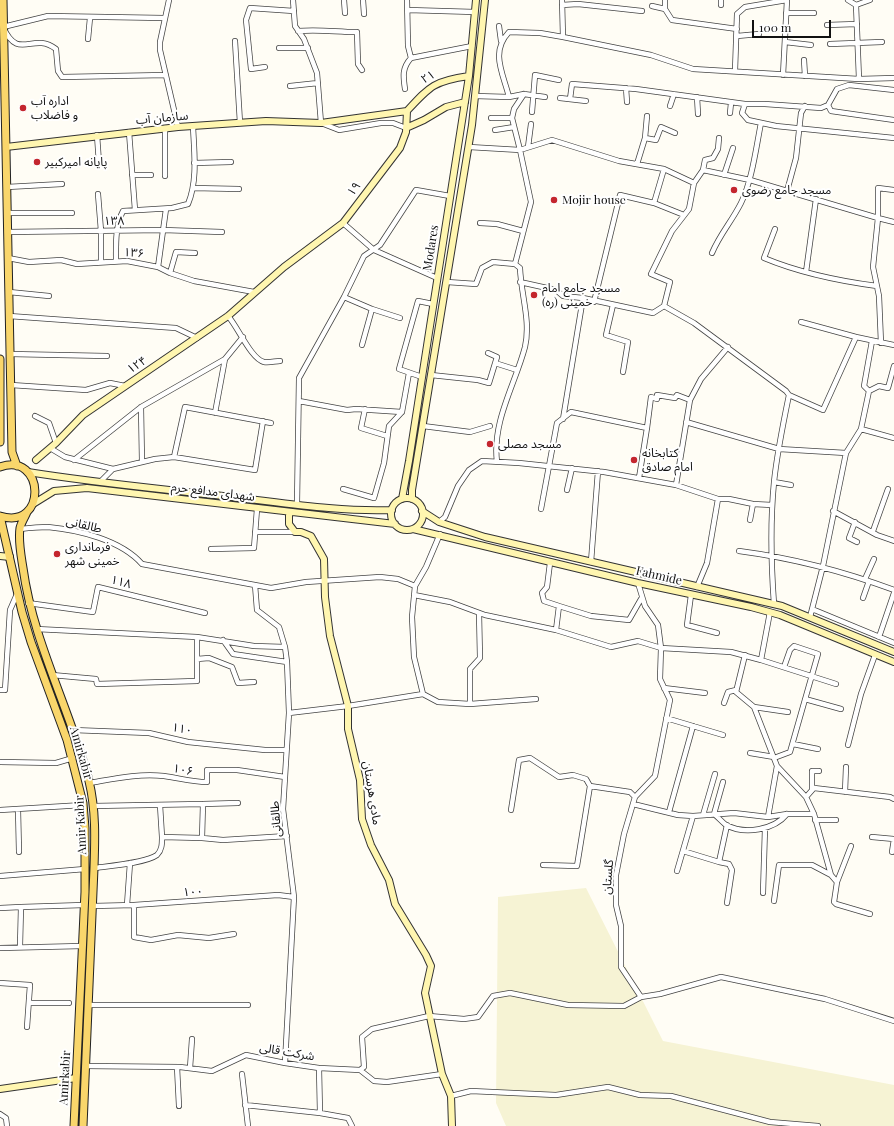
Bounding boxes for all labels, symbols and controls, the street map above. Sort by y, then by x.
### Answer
scale bar [754,12,833,38]
text: 100 m [759,19,791,35]
street label: ۲۱ [418,67,438,87]
place label: اداره آب و فاضلاب [31,94,78,122]
marker: اداره آب و فاضلاب [18,103,28,113]
street label: سازمان آب [135,109,189,127]
place label: پایانه امیرکبیر [45,155,107,169]
marker: پایانه امیرکبیر [32,157,42,167]
street label: ۱۹ [344,179,364,199]
place label: مسجد جامع رضوی [742,183,831,197]
marker: مسجد جامع رضوی [729,185,739,195]
place label: Mojir house [562,193,626,207]
marker: Mojir house [549,195,559,205]
street label: ۱۳۸ [104,214,124,228]
street label: Modares [420,224,442,272]
street label: ۱۳۶ [123,245,145,261]
place label: مسجد جامع امام خمینی (ره) [542,281,620,309]
marker: مسجد جامع امام خمینی (ره) [529,290,539,300]
street label: ۱۲۴ [124,353,150,377]
place label: مسجد مصلی [498,437,562,451]
marker: مسجد مصلی [485,439,495,449]
place label: کتابخانه امام صادق [642,446,693,474]
marker: کتابخانه امام صادق [629,455,639,465]
street label: شهدای مدافع حرم [170,480,256,504]
street label: طالقانی [65,514,103,536]
place label: فرمانداری خمینی شهر [65,540,120,568]
marker: فرمانداری خمینی شهر [52,549,62,559]
street label: Fahmide [635,564,683,588]
street label: ۱۱۸ [109,572,133,592]
street label: ۱۱۰ [171,720,193,738]
street label: Amirkabir [67,725,95,781]
street label: مادی هرستان [360,760,384,826]
street label: ۱۰۶ [172,761,194,779]
street label: Amir Kabir [72,795,90,855]
street label: طالقانی [268,800,284,838]
street label: گلستان [599,859,617,895]
street label: ۱۰۰ [182,884,204,900]
street label: شرکت قالی [258,1040,316,1064]
street label: Amirkabir [56,1050,74,1106]

